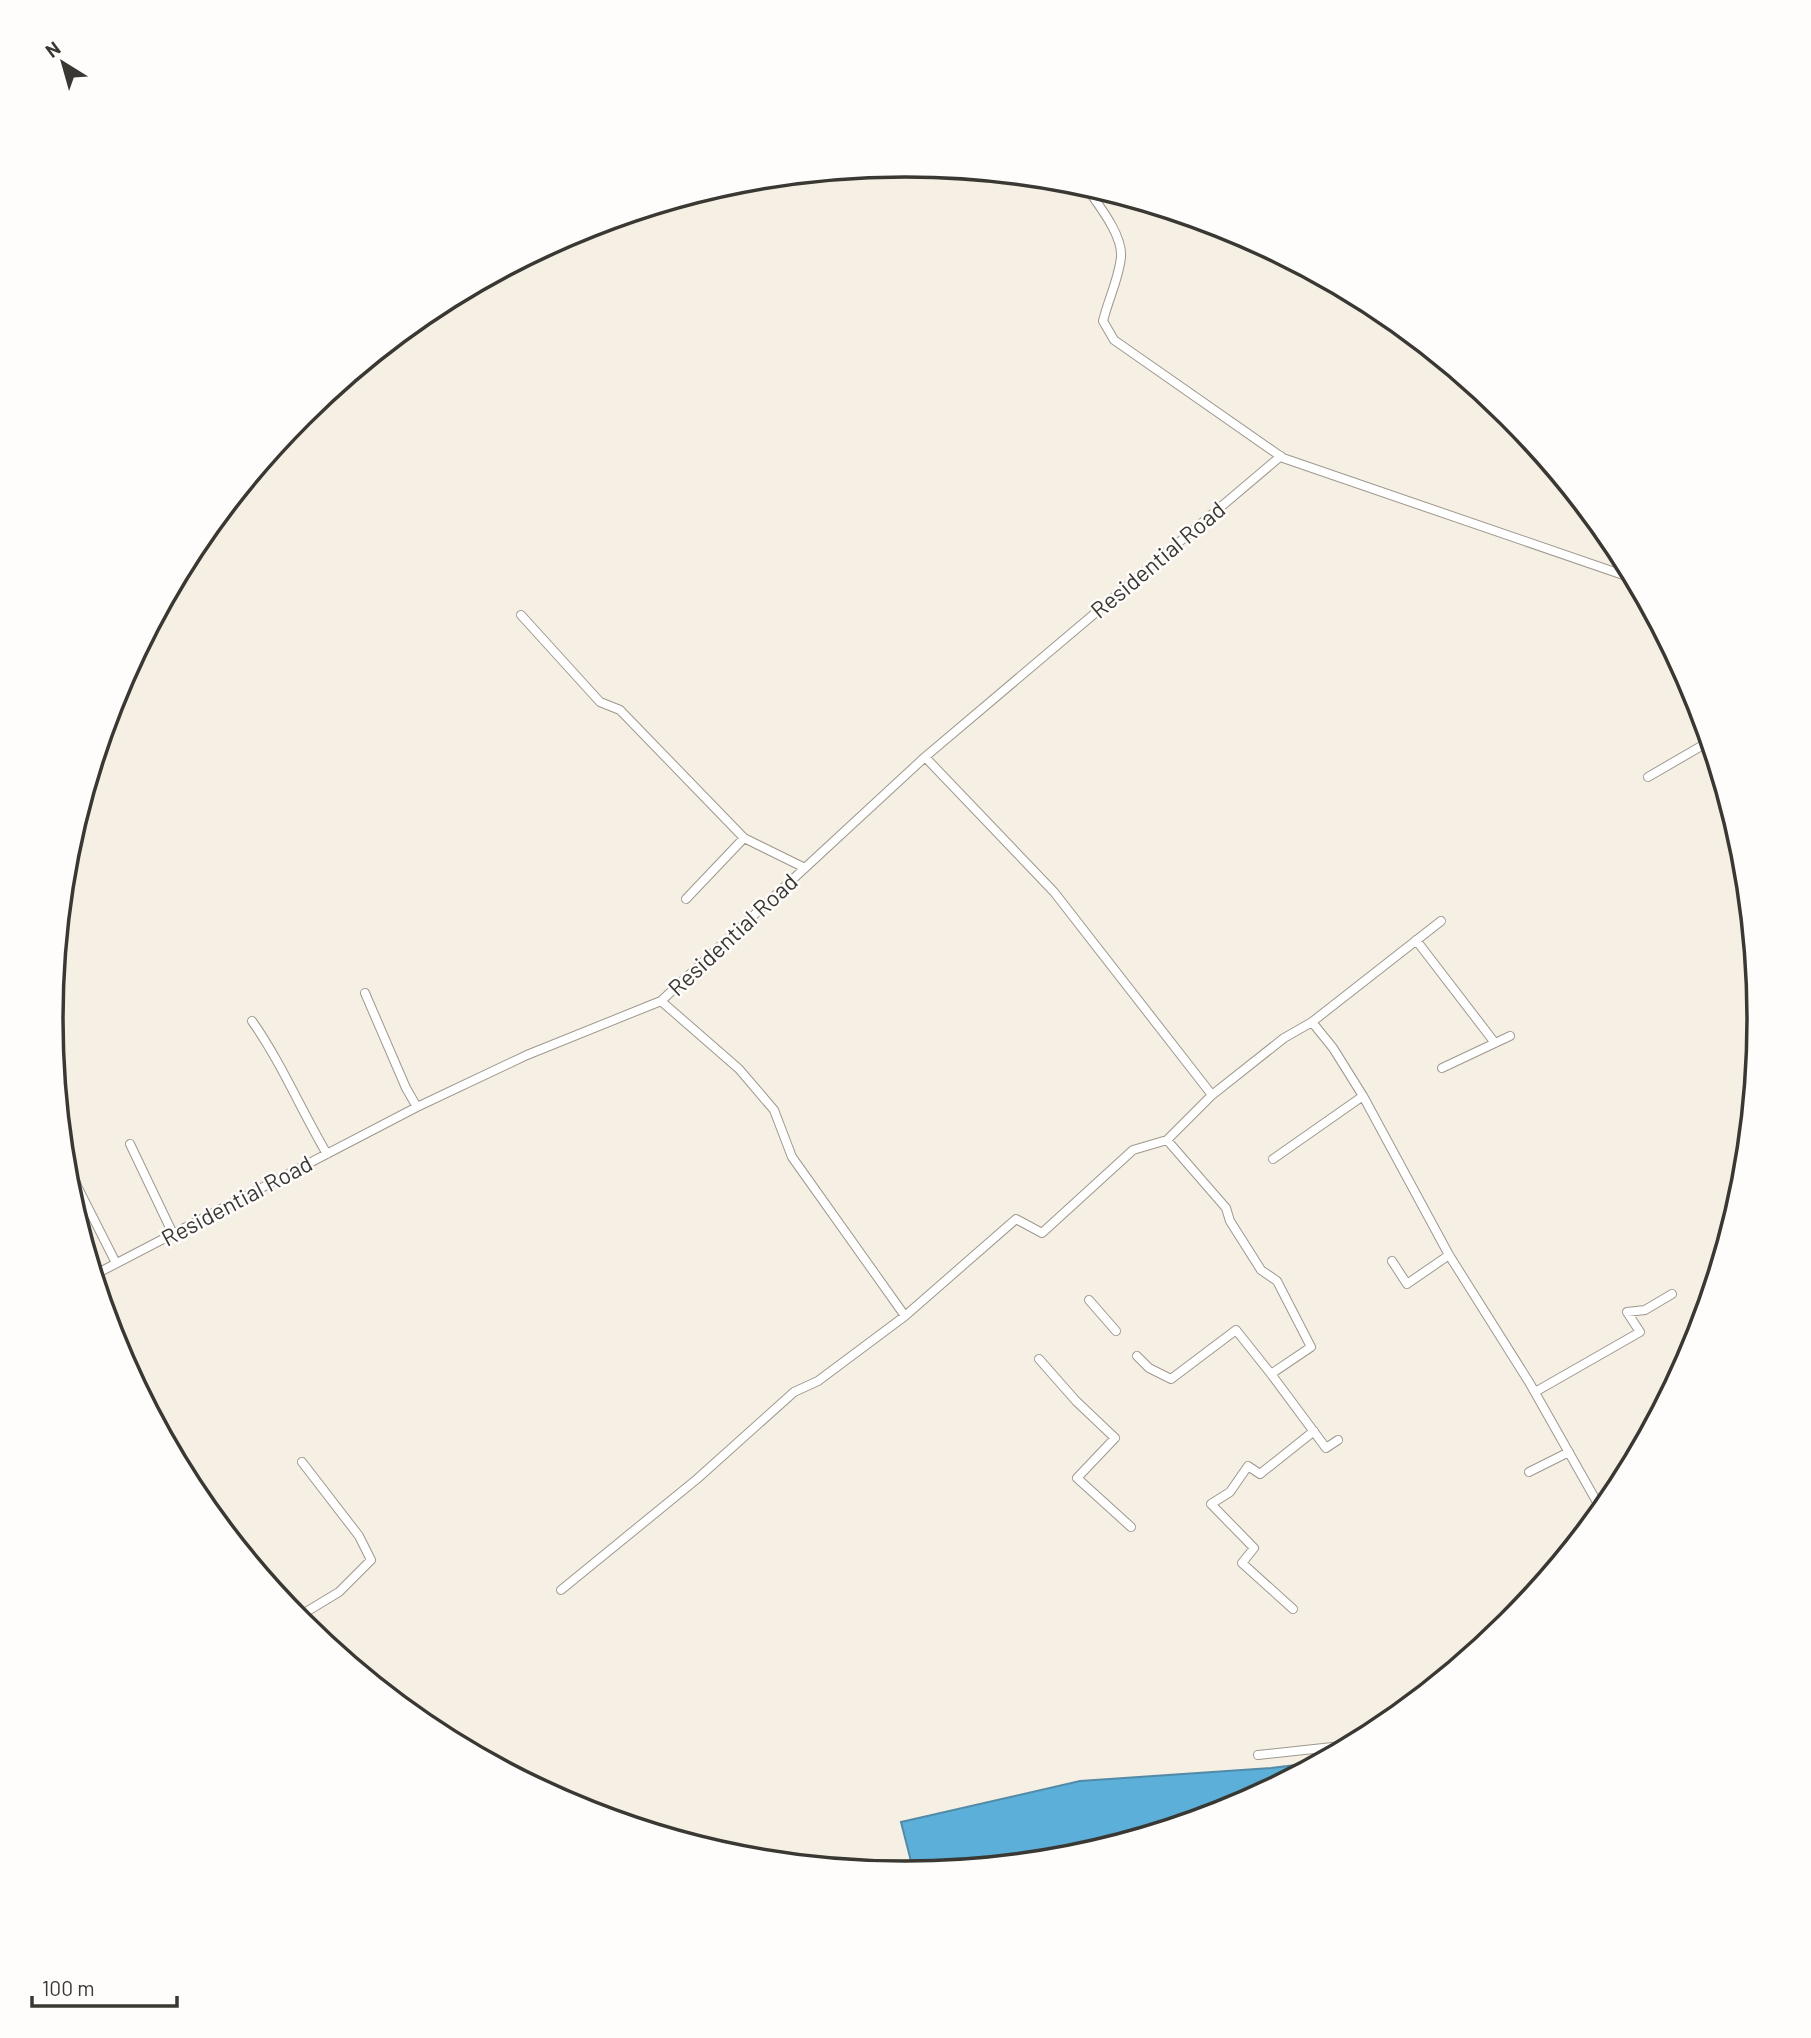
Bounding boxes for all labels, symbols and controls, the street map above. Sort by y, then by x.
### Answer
north arrow [28,28,98,98]
text: N [40,36,64,62]
street label: Residential Road [1084,495,1230,624]
street label: Residential Road [662,867,803,1001]
street label: Residential Road [156,1149,317,1252]
scale bar [32,1965,177,2009]
text: 100 m [42,1975,95,2000]

